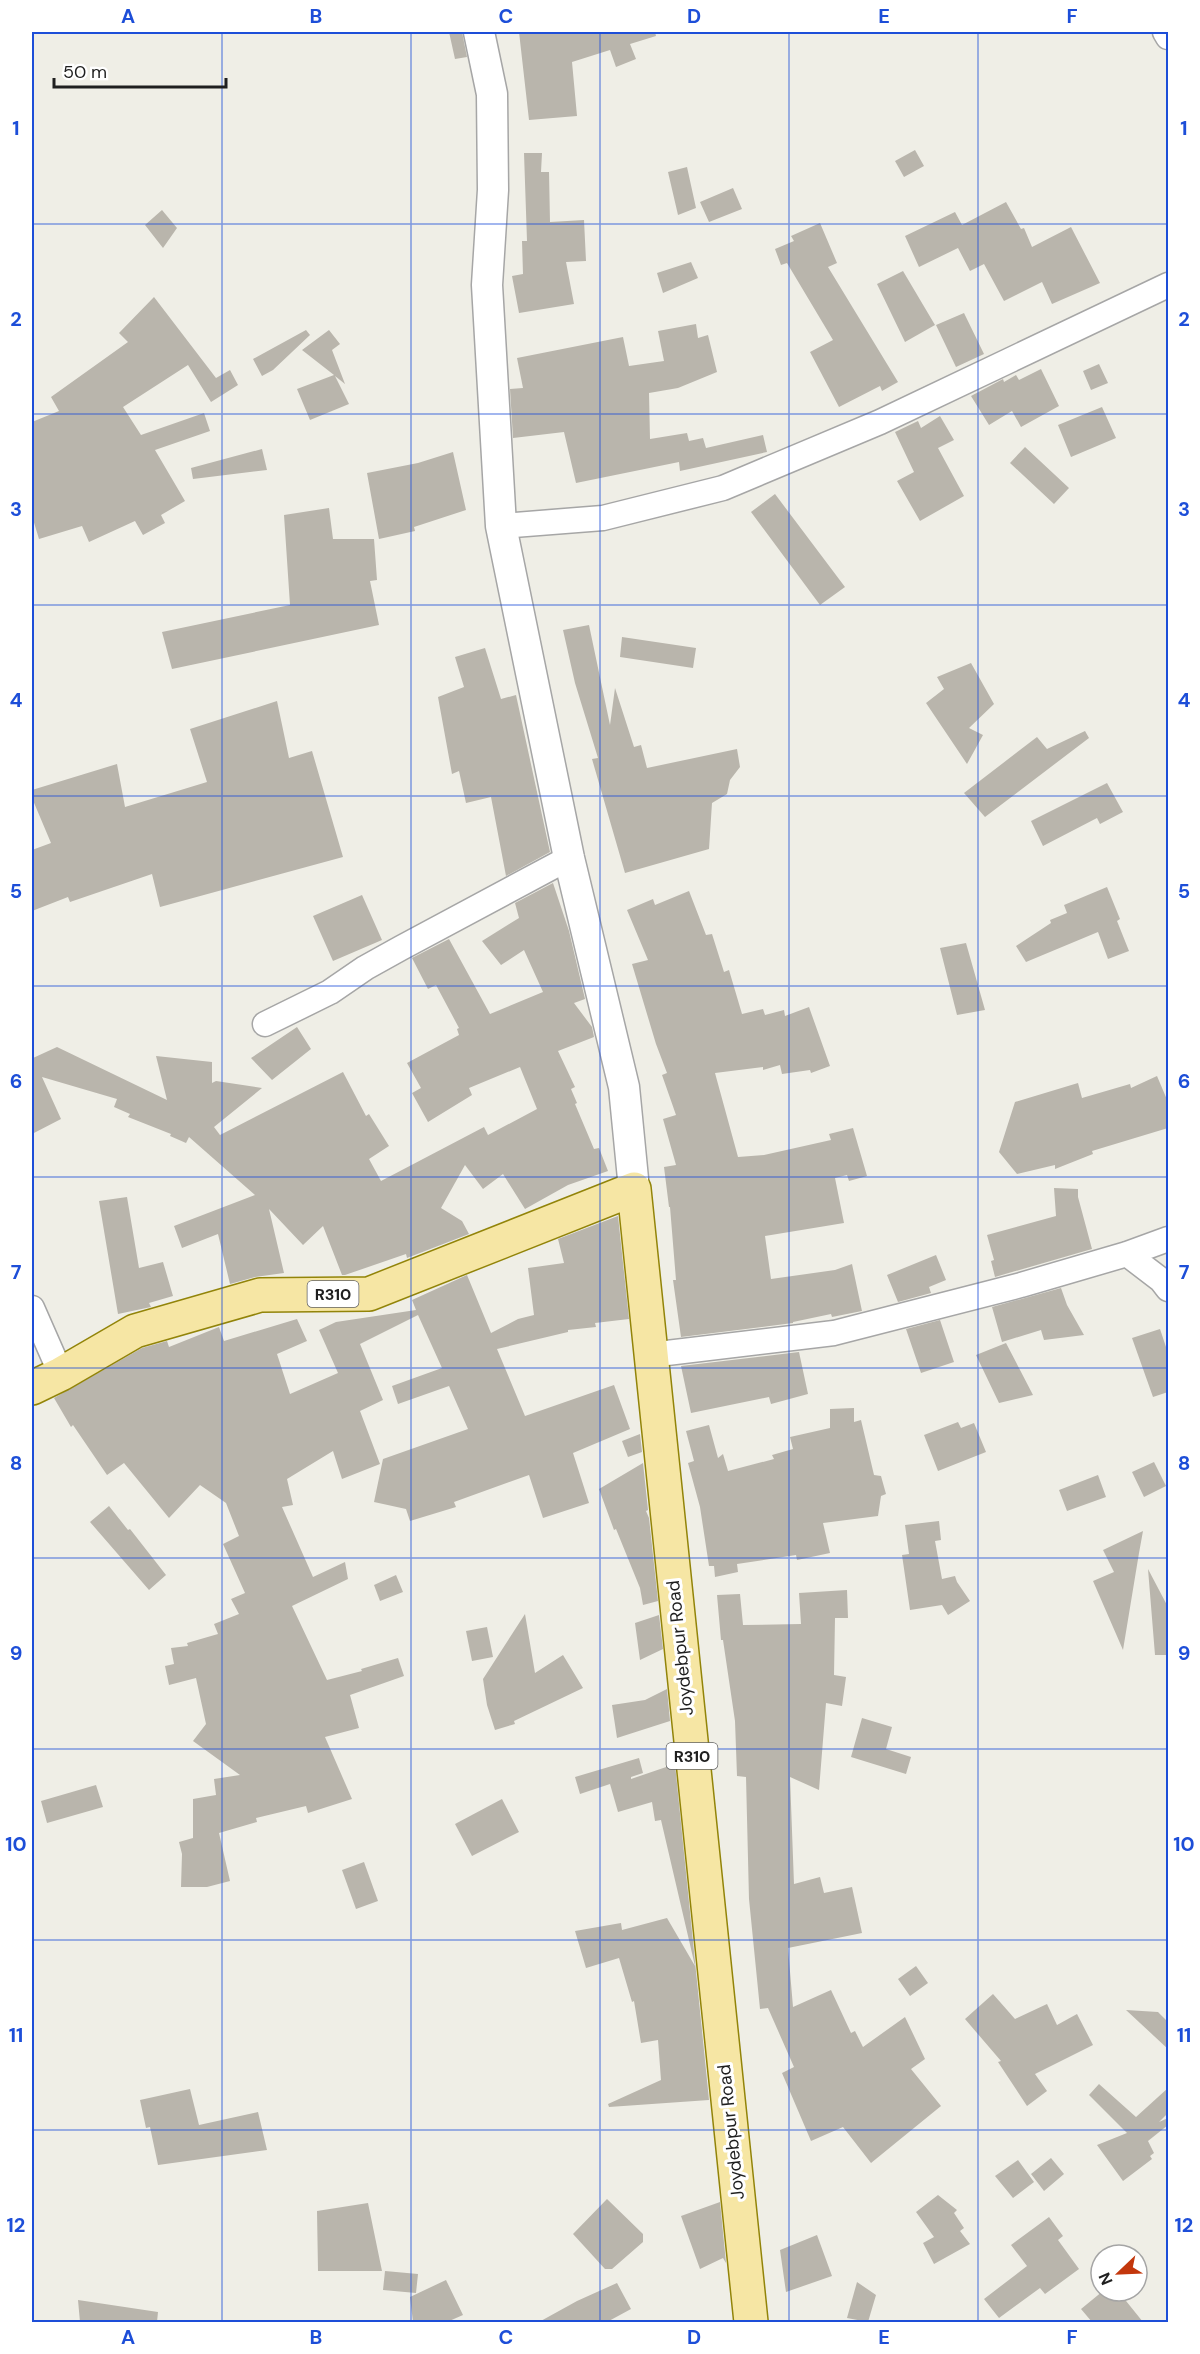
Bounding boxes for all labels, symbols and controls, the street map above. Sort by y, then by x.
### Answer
text: A [121,3,135,29]
text: B [310,3,322,29]
text: C [499,3,513,29]
text: D [687,3,701,29]
text: E [878,3,890,29]
text: F [1066,3,1078,29]
scale bar [54,51,226,89]
text: 50 m [63,60,107,84]
text: 1 [12,115,20,141]
text: 1 [1180,115,1188,141]
text: 2 [10,306,22,332]
text: 2 [1178,306,1190,332]
text: 3 [10,496,22,522]
text: 3 [1178,496,1190,522]
text: 4 [10,687,23,713]
text: 4 [1178,687,1191,713]
text: 5 [10,878,22,904]
text: 5 [1178,878,1190,904]
text: 6 [10,1068,22,1094]
text: 6 [1178,1068,1190,1094]
text: 7 [11,1259,22,1285]
text: 7 [1179,1259,1190,1285]
road number: R310 [308,1281,358,1307]
text: 8 [10,1450,22,1476]
text: 8 [1178,1450,1190,1476]
street label: Joydebpur Road [661,1579,699,1717]
text: 9 [10,1640,22,1666]
text: 9 [1178,1640,1190,1666]
road number: R310 [666,1743,718,1769]
text: 10 [5,1831,27,1857]
text: 10 [1173,1831,1195,1857]
text: 11 [9,2022,23,2048]
text: 11 [1177,2022,1191,2048]
street label: Joydebpur Road [712,2063,750,2201]
text: 12 [7,2212,25,2238]
text: 12 [1175,2212,1193,2238]
north arrow [1089,2243,1149,2303]
text: N [1094,2269,1118,2288]
text: A [121,2324,135,2350]
text: B [310,2324,322,2350]
text: C [499,2324,513,2350]
text: D [687,2324,701,2350]
text: E [878,2324,890,2350]
text: F [1066,2324,1078,2350]

